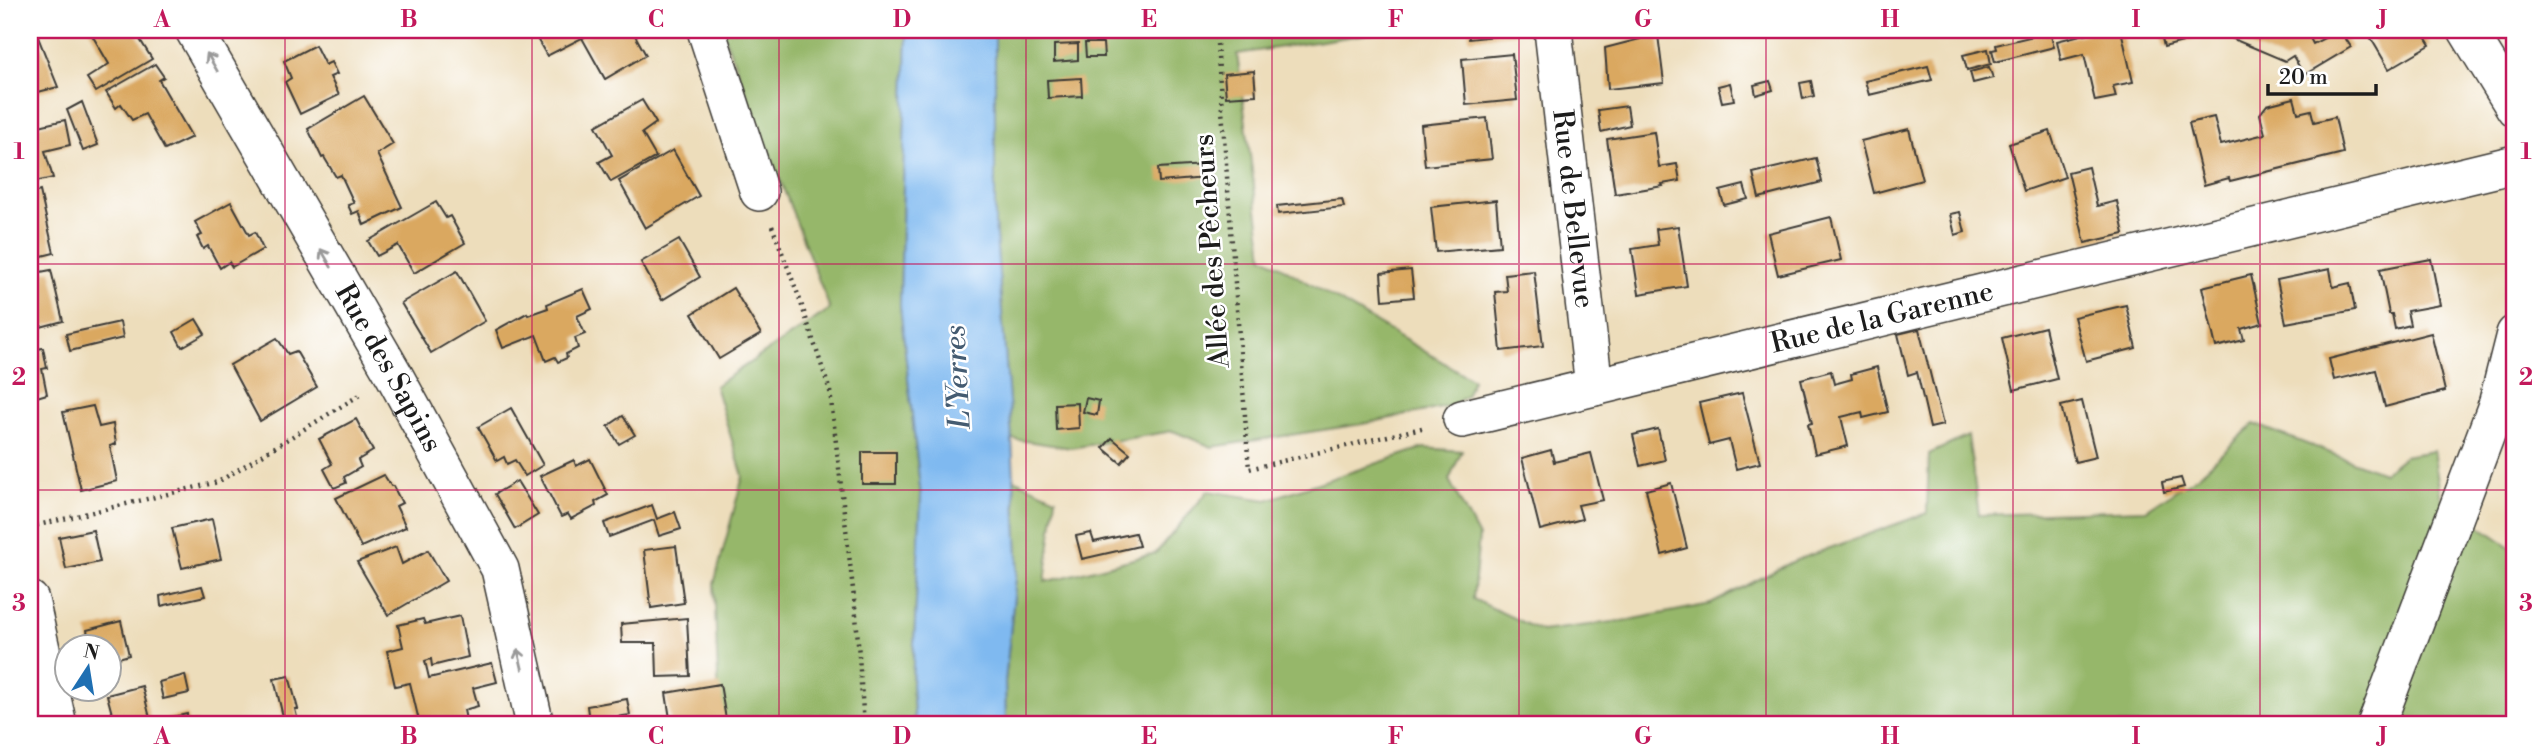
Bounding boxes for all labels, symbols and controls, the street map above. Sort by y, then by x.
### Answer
text: A [153,6,171,34]
text: B [400,6,418,34]
text: C [648,6,664,34]
text: D [893,6,911,34]
text: E [1141,6,1157,34]
text: F [1388,6,1404,34]
text: G [1634,6,1652,34]
text: H [1881,6,1900,34]
text: I [2132,6,2141,34]
text: J [2376,6,2388,34]
one-way arrow [205,52,219,72]
scale bar [2268,52,2377,96]
text: 20 m [2279,65,2328,91]
street label: Rue de Bellevue [1545,108,1602,310]
street label: Allée des Pêcheurs [1186,133,1238,370]
text: 1 [13,138,25,166]
text: 1 [2520,138,2532,166]
one-way arrow [319,249,333,269]
street label: Rue de la Garenne [1767,274,1997,361]
street label: Rue des Sapins [327,277,450,458]
water label: L'Yerres [936,324,980,431]
text: 2 [12,364,26,392]
text: 2 [2519,364,2533,392]
text: 3 [12,590,26,618]
text: 3 [2519,590,2533,618]
north arrow [52,632,122,702]
text: N [81,639,101,666]
one-way arrow [513,648,527,671]
text: A [153,723,171,751]
text: B [400,723,418,751]
text: C [648,723,664,751]
text: D [893,723,911,751]
text: E [1141,723,1157,751]
text: F [1388,723,1404,751]
text: G [1634,723,1652,751]
text: H [1881,723,1900,751]
text: I [2132,723,2141,751]
text: J [2376,723,2388,751]

